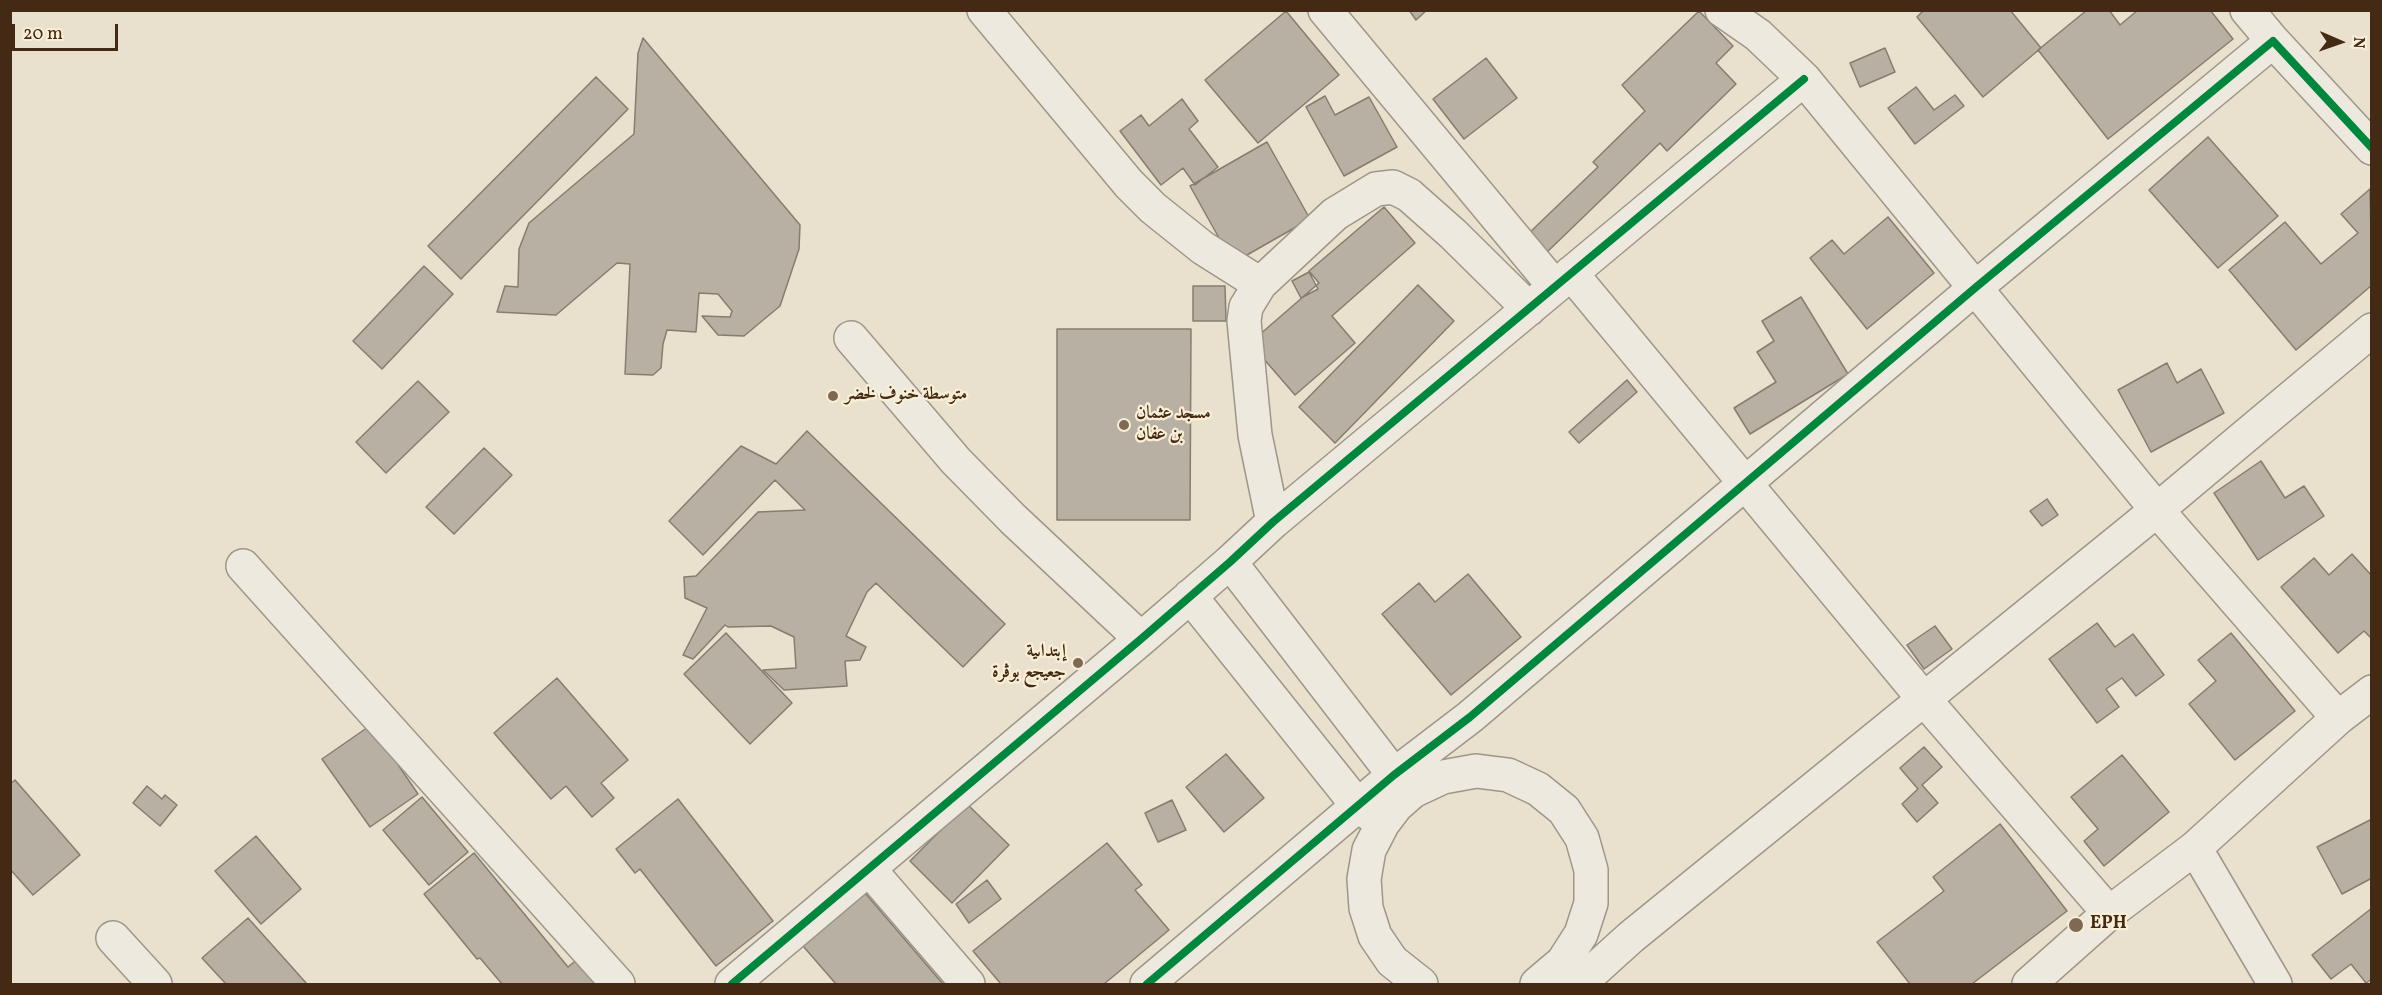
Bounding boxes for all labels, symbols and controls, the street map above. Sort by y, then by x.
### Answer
scale bar [15,12,122,50]
north arrow [2310,12,2370,72]
text: 20 m [23,22,63,47]
text: N [2347,36,2369,49]
place label: متوسطة خنوف لخضر [845,385,967,407]
marker: متوسطة خنوف لخضر [826,389,840,403]
place label: مسجد عثمان بن عفان [1136,404,1211,446]
marker: مسجد عثمان بن عفان [1117,418,1131,432]
place label: إبتداىية جعيجع بوڨرة [992,642,1066,684]
marker: إبتداىية جعيجع بوڨرة [1071,656,1085,670]
place label: EPH [2090,914,2127,936]
marker: EPH [2067,916,2085,934]

